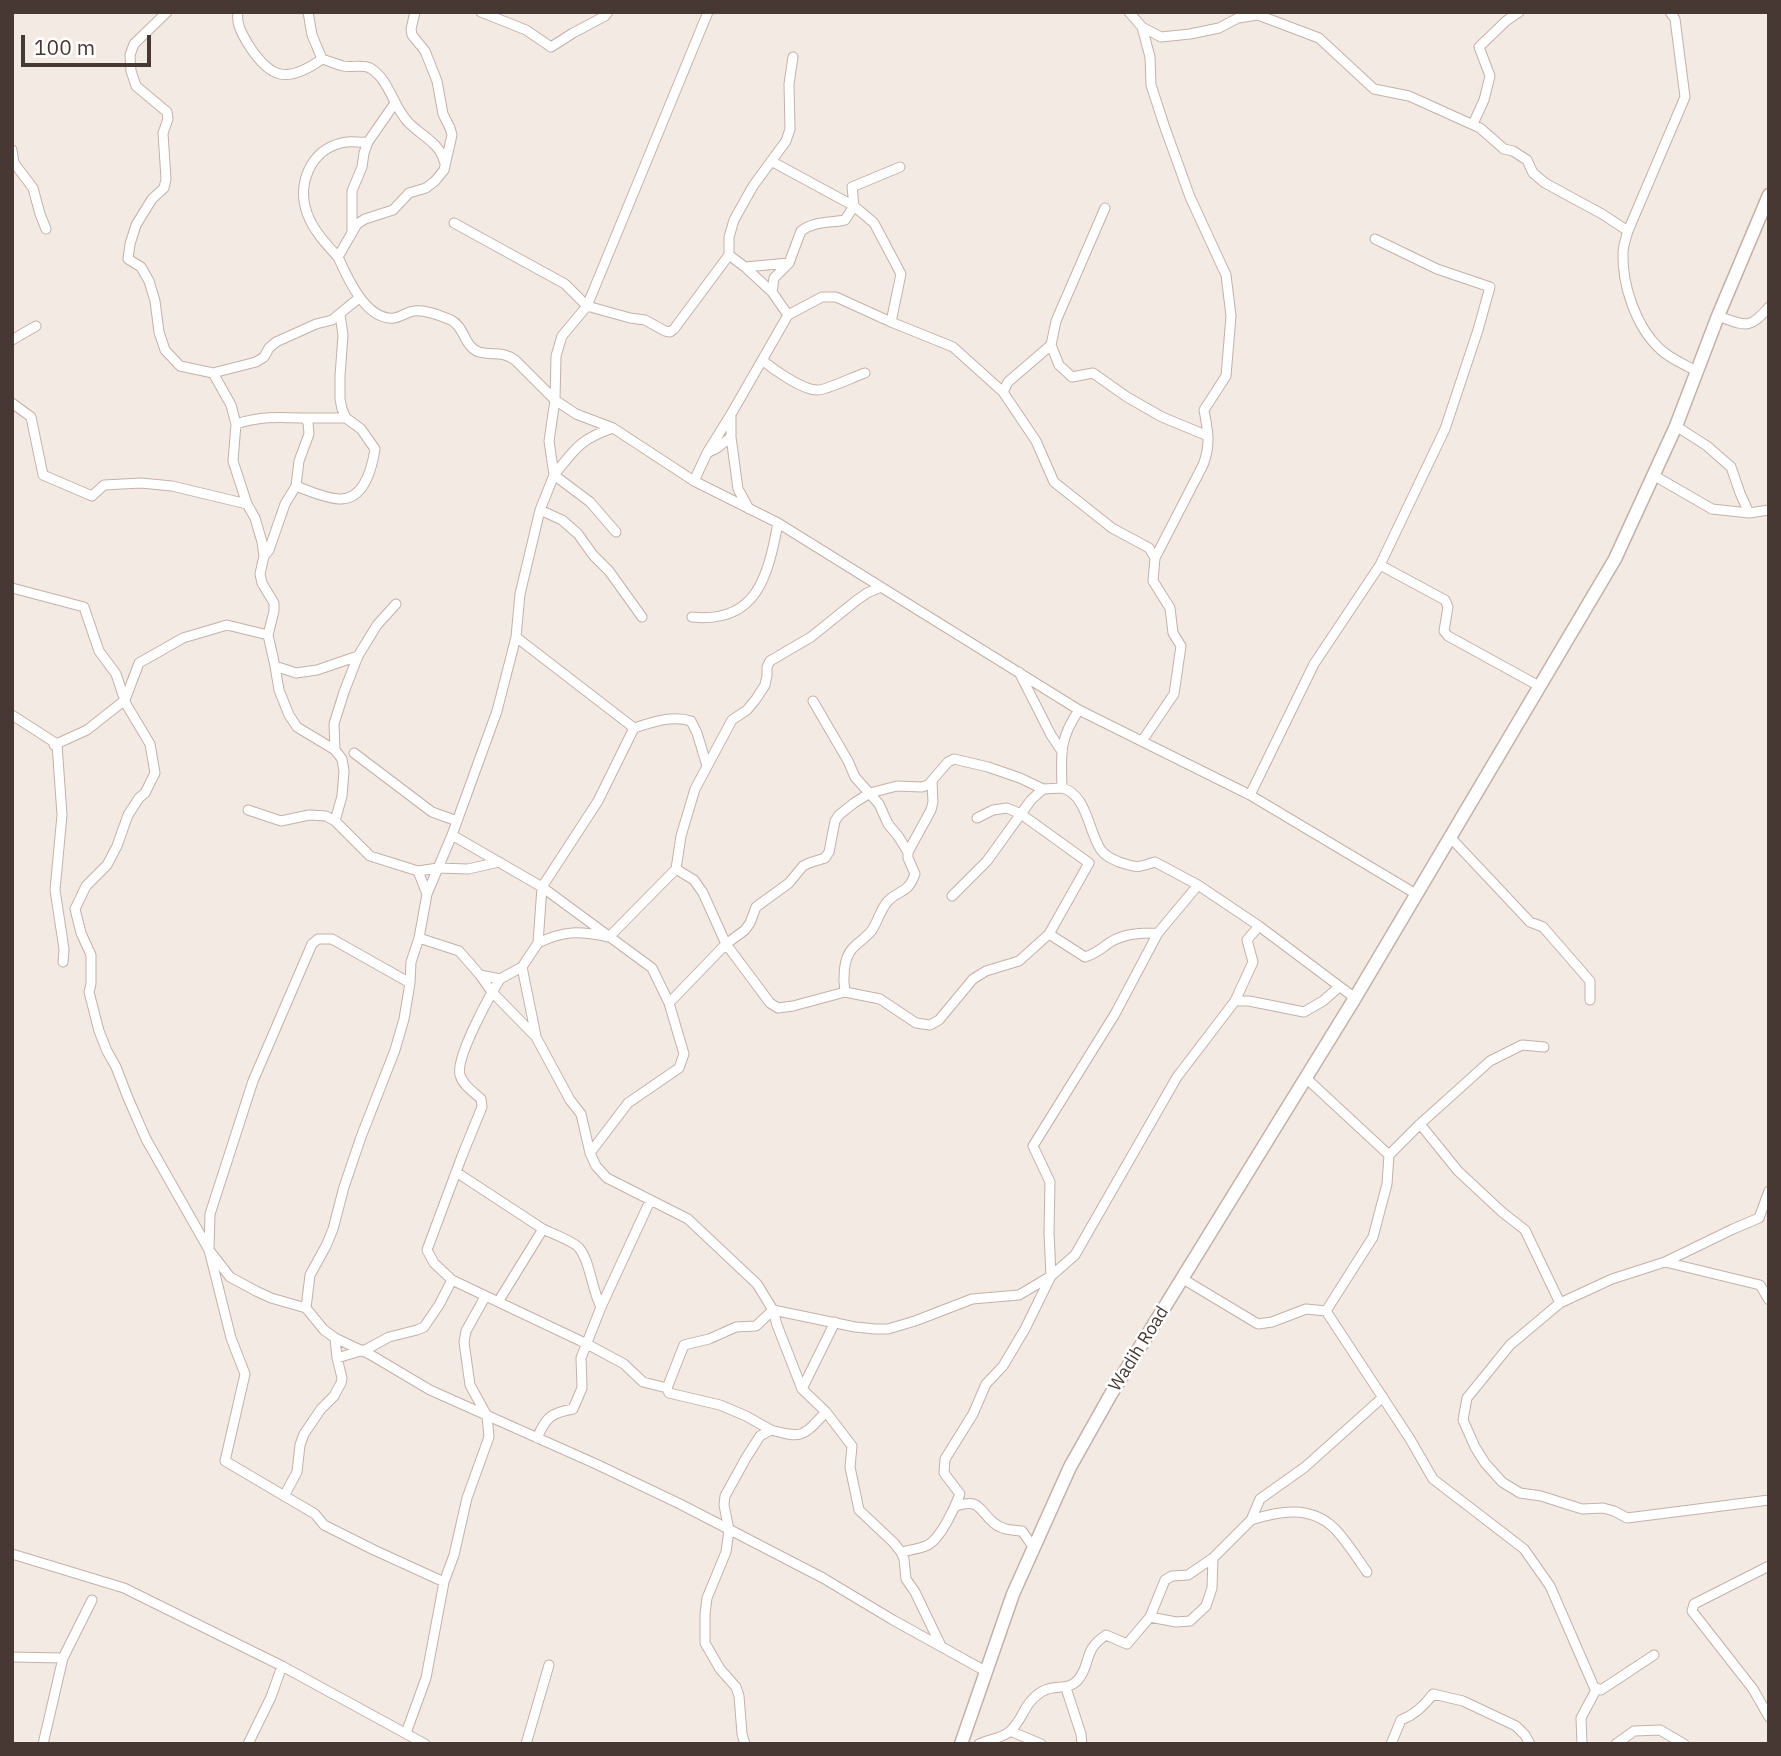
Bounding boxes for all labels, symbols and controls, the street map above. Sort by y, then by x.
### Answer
scale bar [24,21,154,65]
text: 100 m [34,33,95,61]
street label: Wadih Road [1104,1302,1174,1396]

